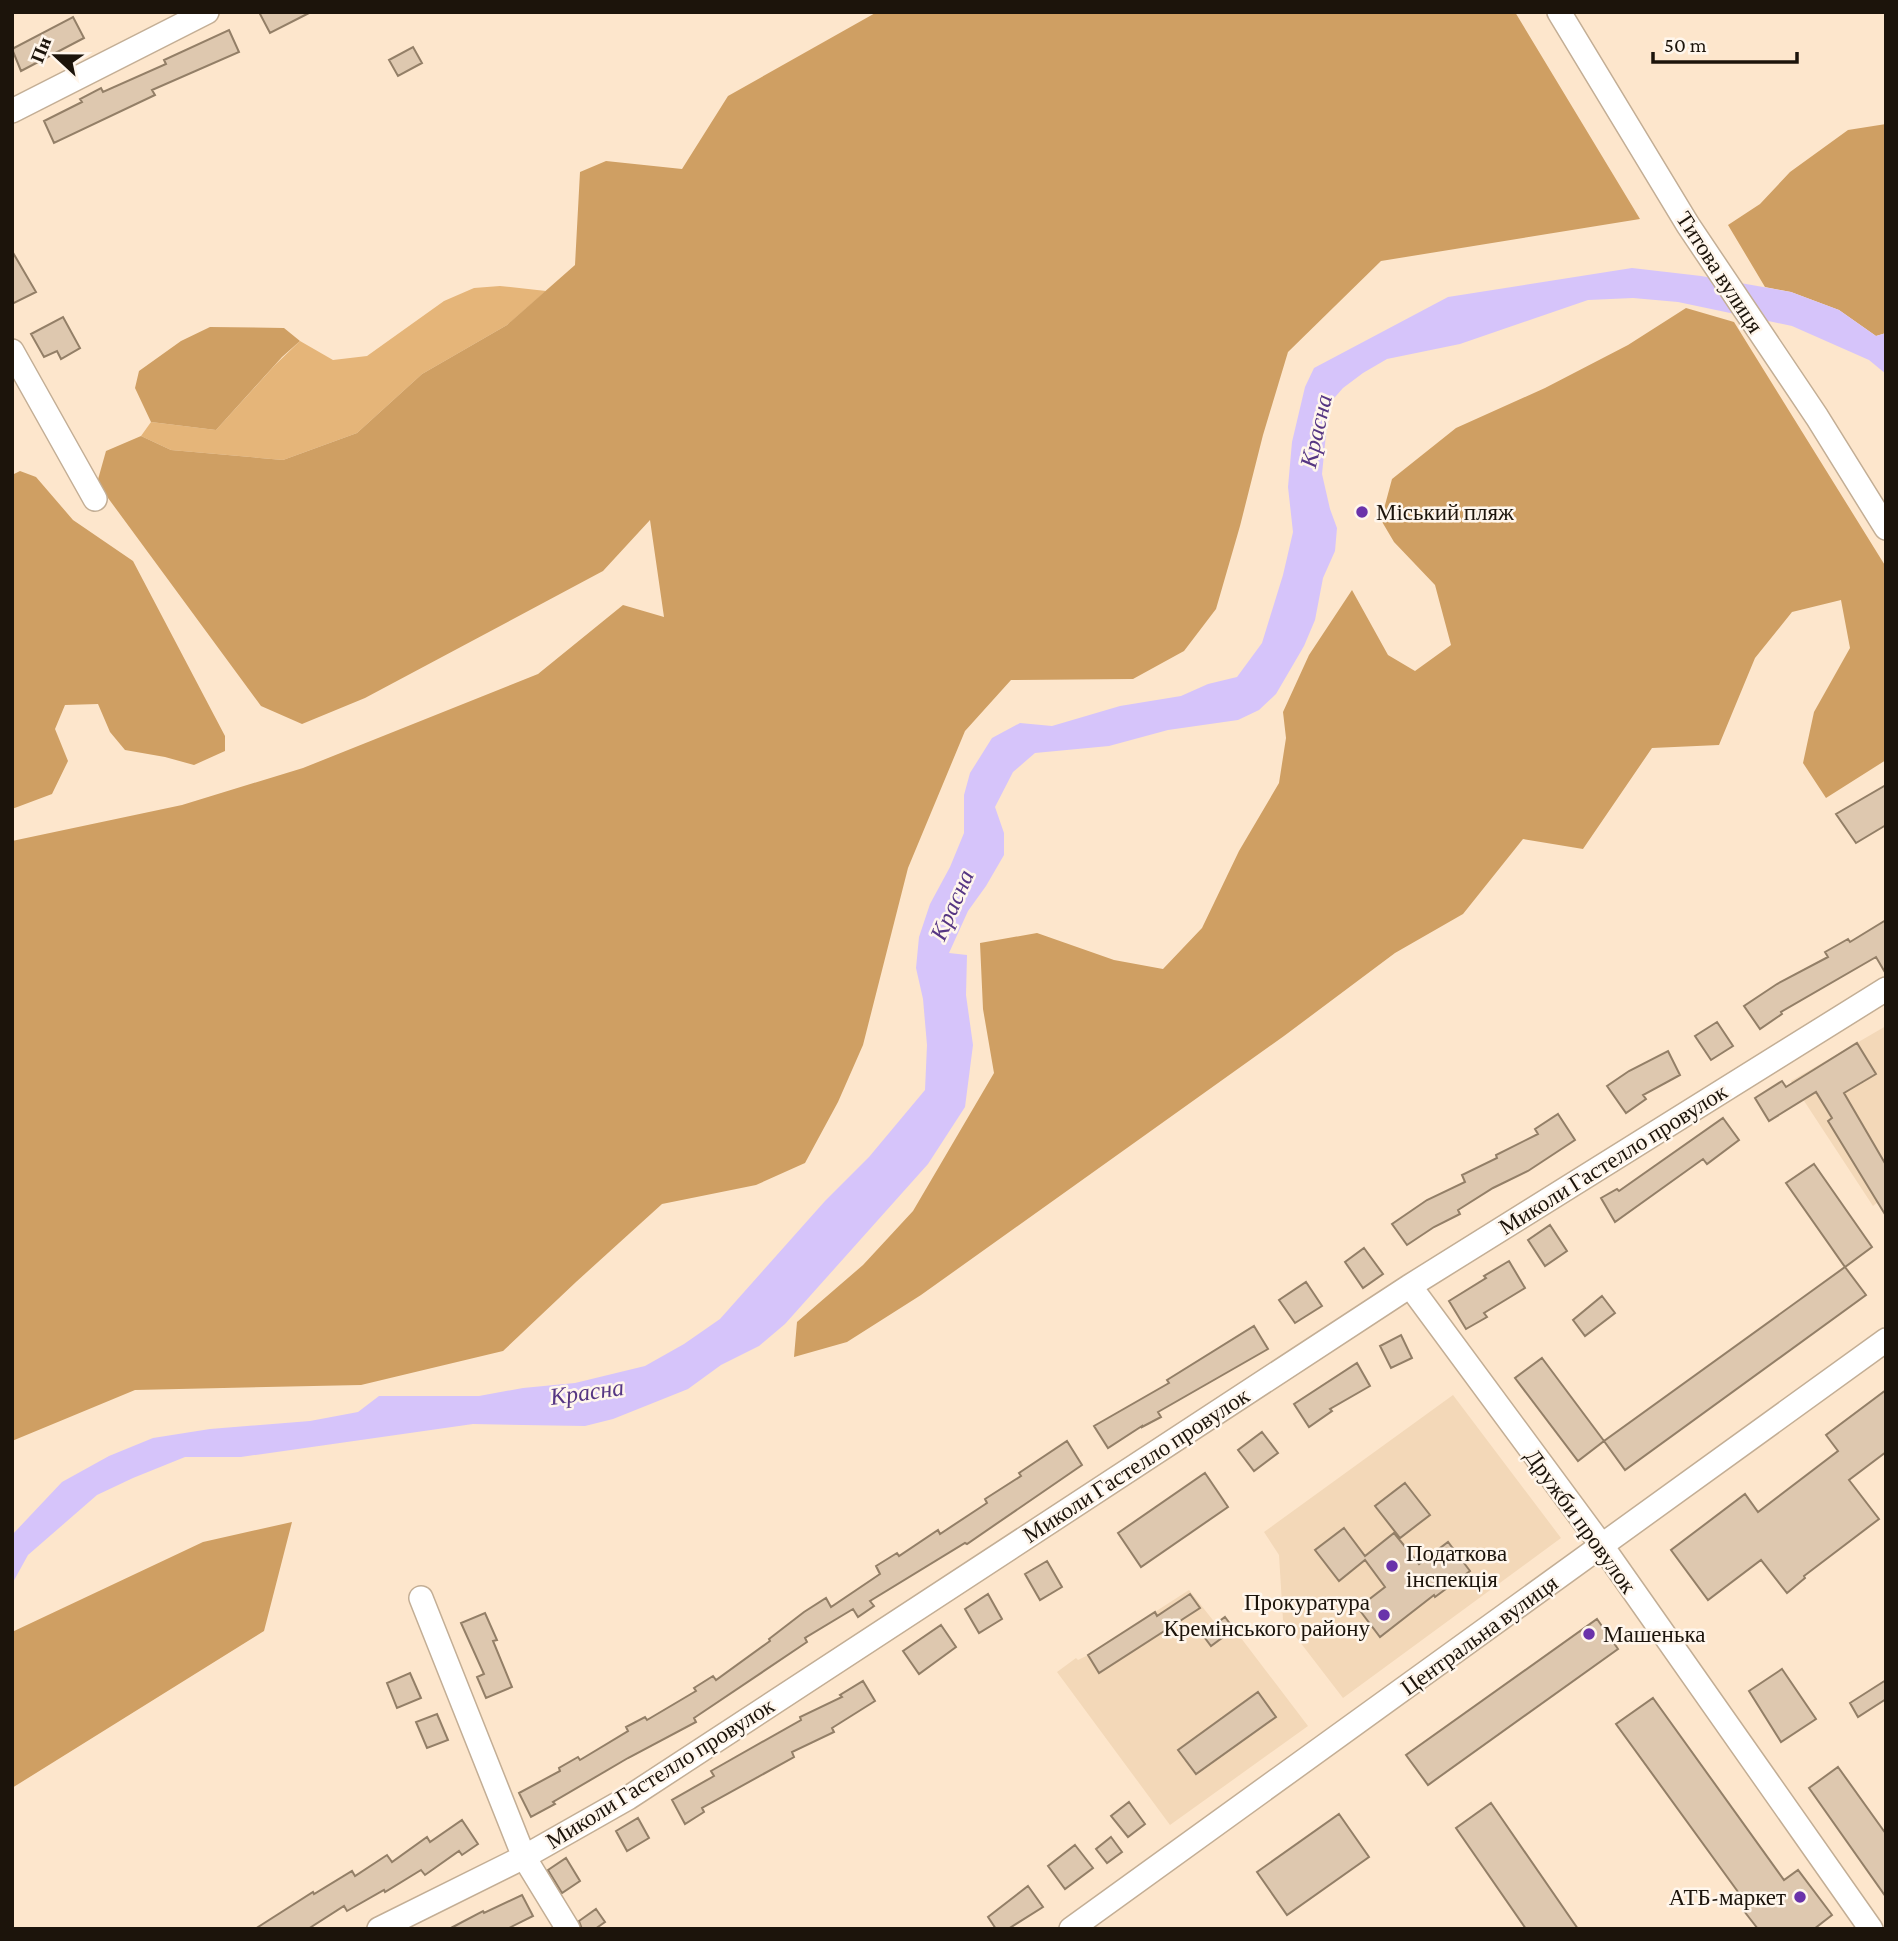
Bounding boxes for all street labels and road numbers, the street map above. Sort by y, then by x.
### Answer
street label: Титова вулиця [1671,206,1769,338]
street label: Миколи Гастелло провулок [1494,1078,1733,1240]
street label: Миколи Гастелло провулок [1018,1382,1255,1548]
street label: Дружби провулок [1520,1444,1643,1599]
street label: Центральна вулиця [1396,1569,1563,1701]
street label: Миколи Гастелло провулок [541,1692,780,1854]

